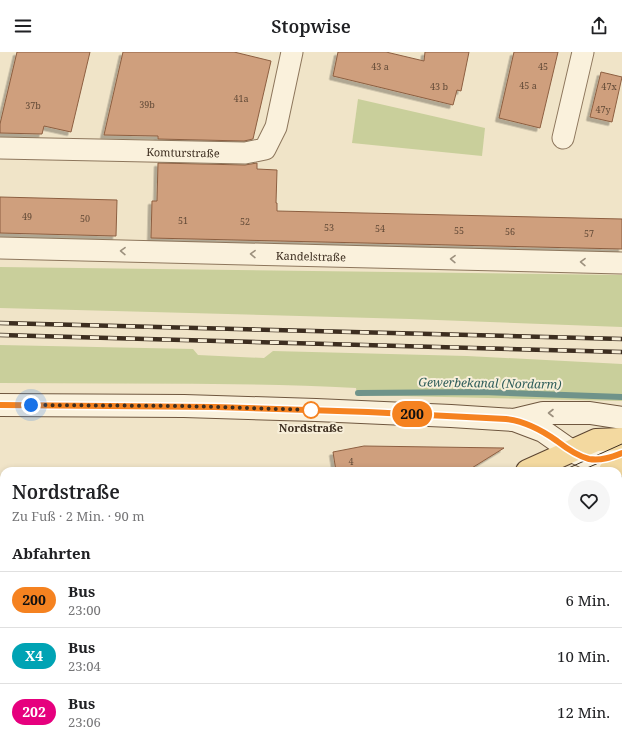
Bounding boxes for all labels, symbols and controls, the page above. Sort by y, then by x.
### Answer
text: Stopwise [271,14,351,38]
icon: menu [12,15,34,37]
icon: share [588,15,610,37]
house number: 43 a [371,60,389,73]
house number: 45 [538,60,548,73]
house number: 45 a [519,79,537,92]
house number: 43 b [430,80,448,93]
house number: 47x [601,80,617,93]
house number: 41a [233,92,249,105]
house number: 39b [139,98,155,111]
house number: 37b [25,99,41,112]
house number: 47y [595,103,611,116]
street label: Komturstraße [146,143,220,160]
house number: 49 [22,210,32,223]
house number: 50 [80,212,90,225]
house number: 51 [178,214,188,227]
house number: 52 [240,215,250,228]
house number: 53 [324,221,334,234]
house number: 54 [375,222,385,235]
house number: 55 [454,224,464,237]
house number: 56 [505,225,515,238]
house number: 57 [584,227,594,240]
one-way arrow [120,247,126,255]
street label: Kandelstraße [276,247,346,264]
one-way arrow [250,250,256,258]
one-way arrow [450,255,456,263]
one-way arrow [580,258,586,266]
water label: Gewerbekanal (Nordarm) [418,373,562,393]
your location [21,395,41,415]
marker: Nordstraße [302,401,320,419]
line badge: 200 [389,401,435,427]
text: 200 [400,404,424,423]
one-way arrow [548,409,554,417]
place label: Nordstraße [279,420,343,435]
house number: 4 [348,455,354,468]
text: Nordstraße [12,479,120,505]
button: heart [568,480,610,522]
text: Zu Fuß · 2 Min. · 90 m [12,507,145,525]
text: Abfahrten [12,543,91,563]
text: Bus [68,581,95,601]
text: 200 [22,590,46,609]
text: 6 Min. [565,590,610,610]
text: 23:00 [68,601,101,619]
text: Bus [68,637,95,657]
text: X4 [25,646,43,665]
text: 10 Min. [557,646,610,666]
text: 23:04 [68,657,101,675]
text: Bus [68,693,95,713]
text: 202 [22,702,46,721]
text: 12 Min. [557,702,610,722]
text: 23:06 [68,713,101,731]

